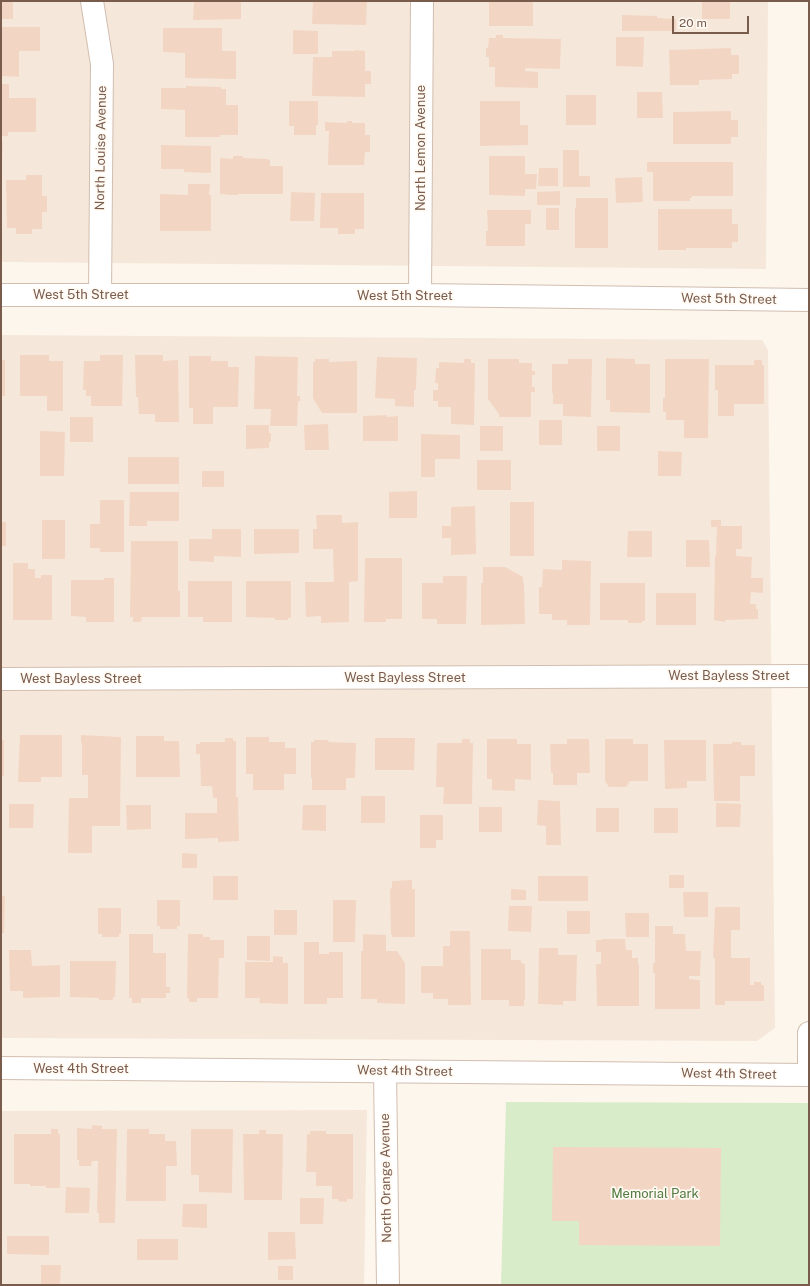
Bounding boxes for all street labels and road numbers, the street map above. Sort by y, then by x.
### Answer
street label: North Louise Avenue [92,85,110,211]
street label: North Lemon Avenue [413,85,429,211]
street label: West 5th Street [33,287,129,303]
street label: West 5th Street [357,288,453,304]
street label: West 5th Street [681,290,777,308]
street label: West Bayless Street [668,668,790,684]
street label: West Bayless Street [344,670,466,686]
street label: West Bayless Street [20,671,142,687]
street label: West 4th Street [33,1061,129,1077]
street label: West 4th Street [357,1062,453,1080]
street label: West 4th Street [681,1065,777,1083]
street label: North Orange Avenue [377,1113,395,1243]

